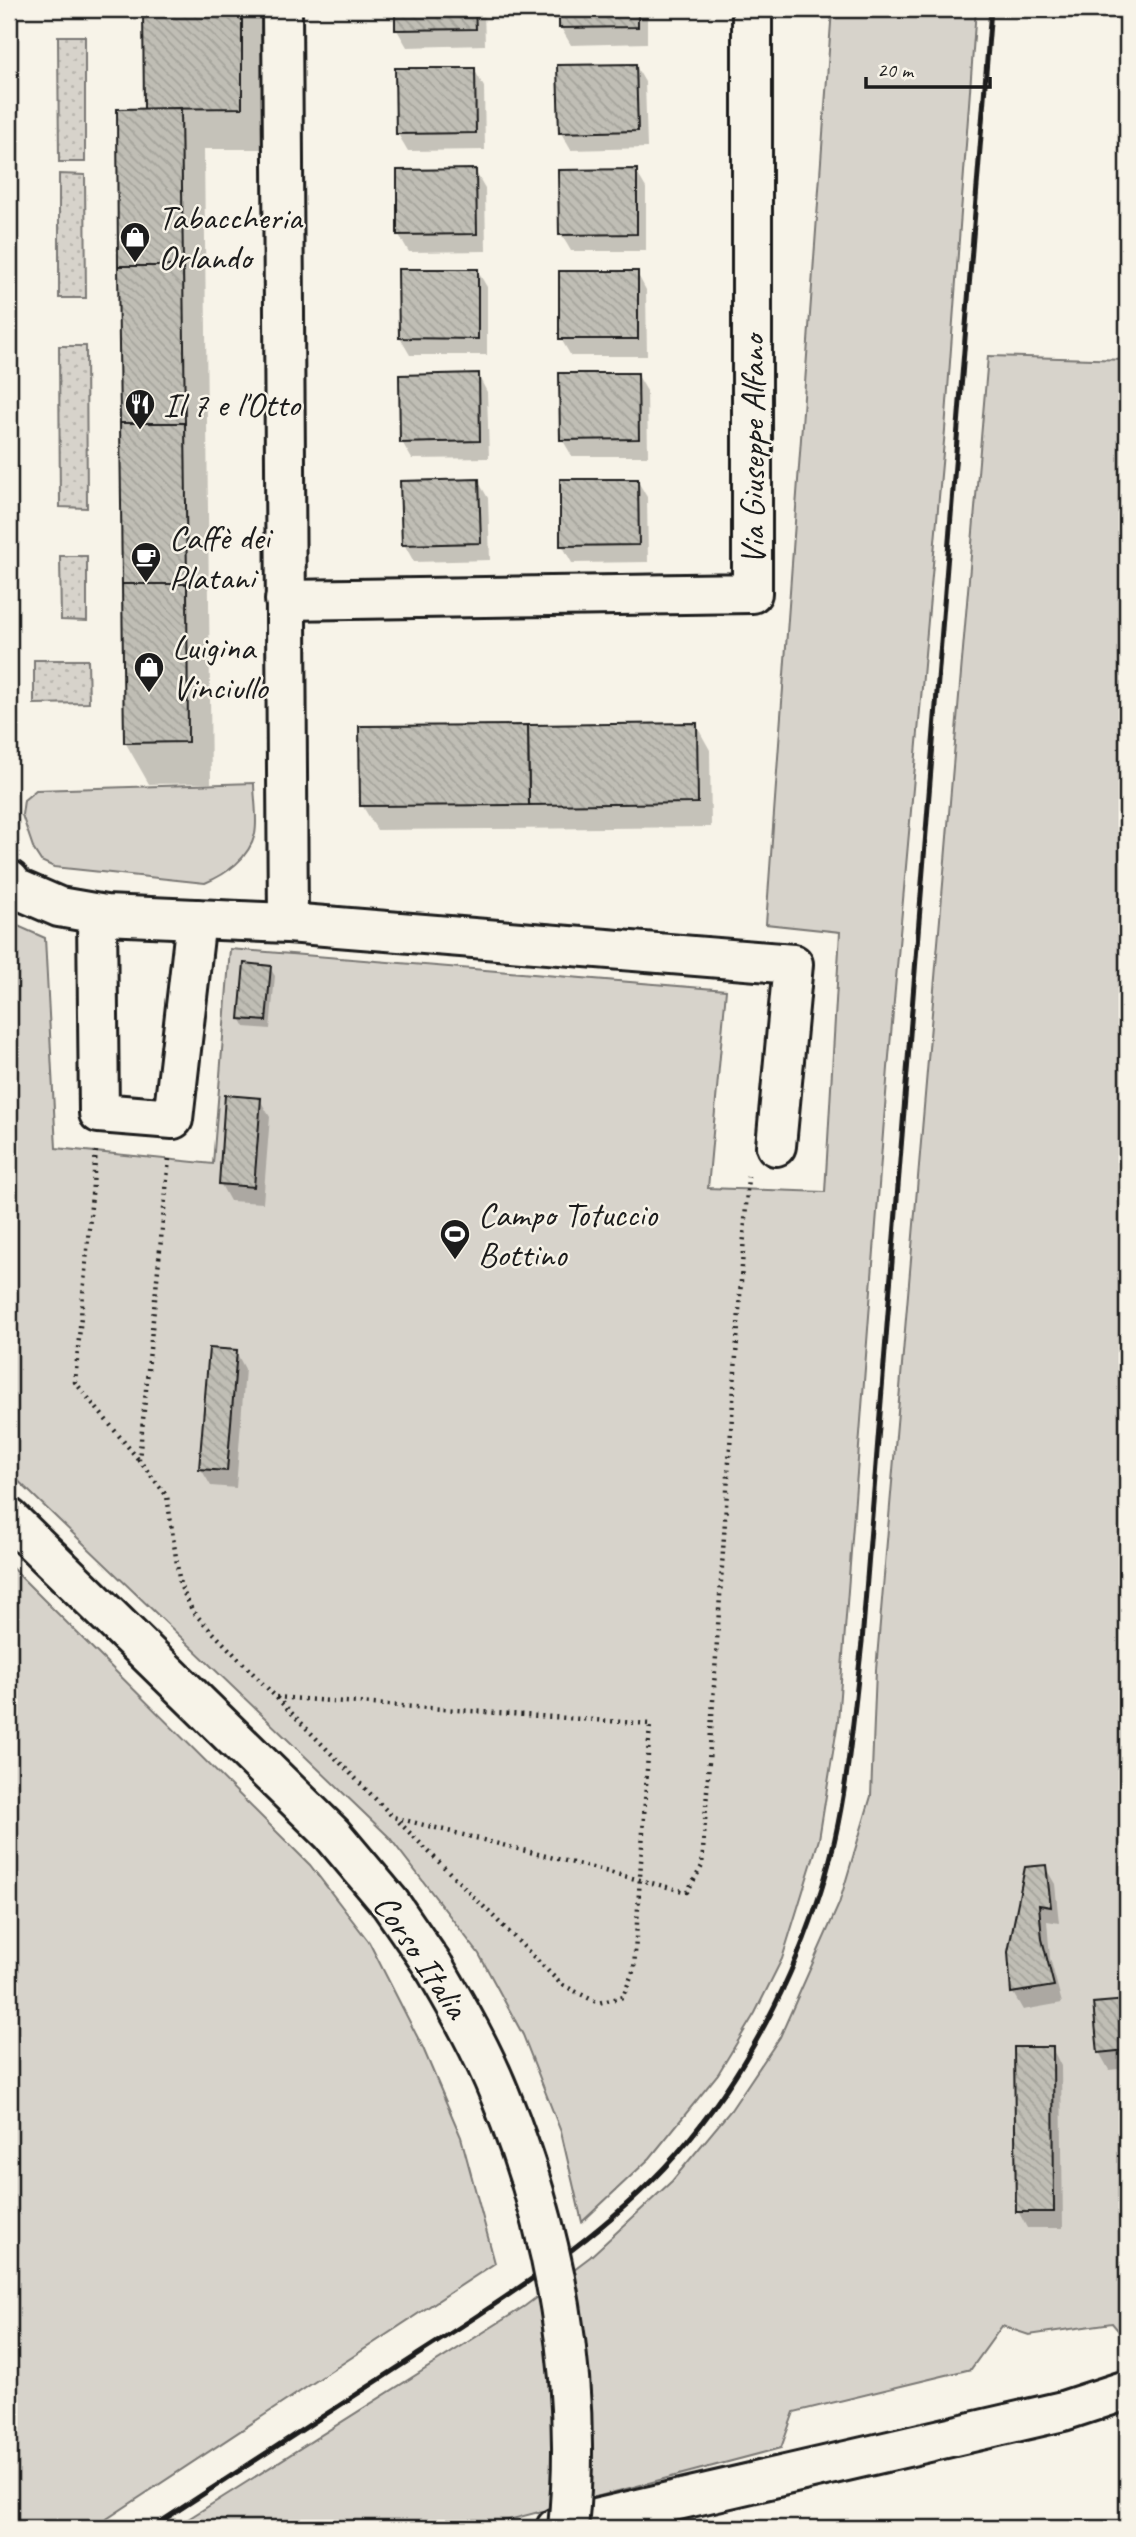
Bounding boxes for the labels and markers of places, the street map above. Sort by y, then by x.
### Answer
place label: Tabaccheria Orlando [158,195,304,280]
shop icon: Tabaccheria Orlando [118,220,152,264]
place label: Il 7 e l'Otto [163,382,301,427]
restaurant icon: Il 7 e l'Otto [123,387,157,431]
place label: Caffè dei Platani [169,515,274,600]
cafe icon: Caffè dei Platani [129,540,163,584]
place label: Luigina Vinciullo [172,625,269,710]
shop icon: Luigina Vinciullo [132,650,166,694]
place label: Campo Totuccio Bottino [478,1192,658,1277]
sports icon: Campo Totuccio Bottino [438,1217,472,1261]

